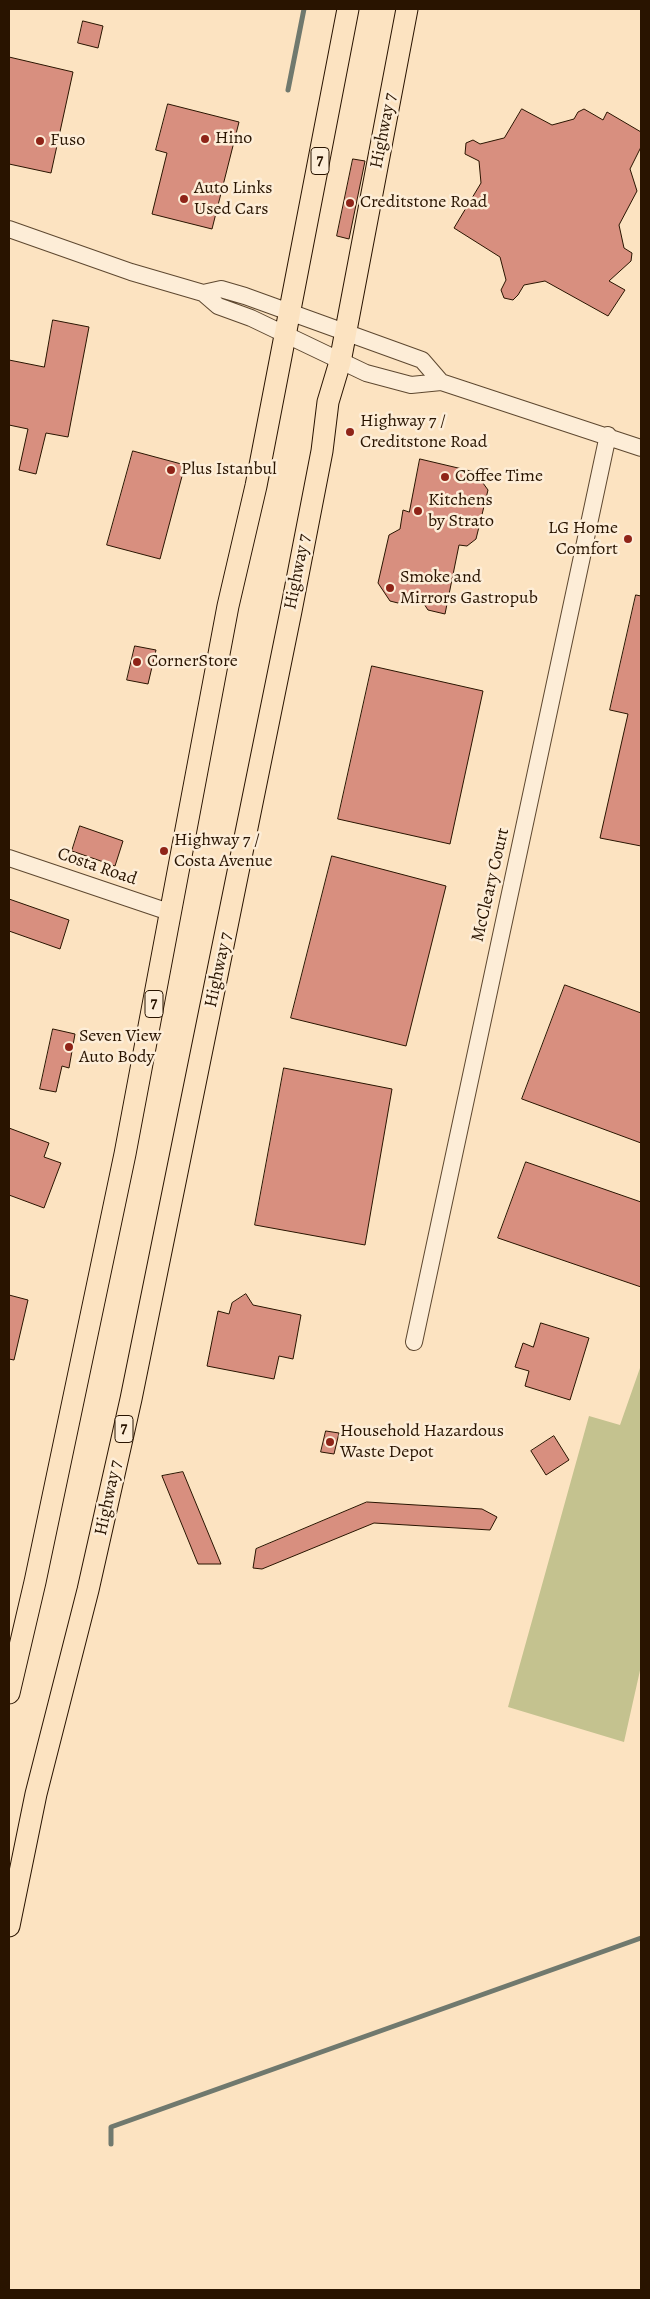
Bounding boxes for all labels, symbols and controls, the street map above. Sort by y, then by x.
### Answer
street label: Highway 7 [366,91,402,171]
place label: Hino [215,128,252,150]
place label: Fuso [50,130,85,152]
marker: Hino [199,133,211,145]
marker: Fuso [34,135,46,147]
road number: 7 [311,148,329,175]
place label: Auto Links Used Cars [194,178,273,220]
place label: Creditstone Road [360,192,487,214]
marker: Auto Links Used Cars [178,193,190,205]
marker: Creditstone Road [344,197,356,209]
place label: Highway 7 / Creditstone Road [360,411,487,454]
marker: Highway 7 / Creditstone Road [344,426,356,438]
place label: Plus Istanbul [181,459,277,481]
marker: Plus Istanbul [165,464,177,476]
place label: Coffee Time [455,466,543,488]
marker: Coffee Time [439,471,451,483]
place label: Kitchens by Strato [428,490,494,532]
marker: Kitchens by Strato [412,505,424,517]
place label: LG Home Comfort [548,518,618,560]
street label: Highway 7 [280,532,316,612]
marker: LG Home Comfort [622,533,634,545]
place label: Smoke and Mirrors Gastropub [400,567,538,610]
marker: Smoke and Mirrors Gastropub [384,582,396,594]
place label: CornerStore [147,651,238,673]
marker: CornerStore [131,656,143,668]
street label: McCleary Court [467,826,515,944]
place label: Highway 7 / Costa Avenue [174,830,273,872]
street label: Costa Road [54,843,140,891]
marker: Highway 7 / Costa Avenue [158,845,170,857]
street label: Highway 7 [200,930,238,1010]
road number: 7 [145,991,163,1018]
place label: Seven View Auto Body [79,1026,162,1068]
marker: Seven View Auto Body [63,1041,75,1053]
road number: 7 [115,1416,133,1442]
place label: Household Hazardous Waste Depot [340,1421,504,1464]
marker: Household Hazardous Waste Depot [324,1436,336,1448]
street label: Highway 7 [90,1458,128,1538]

